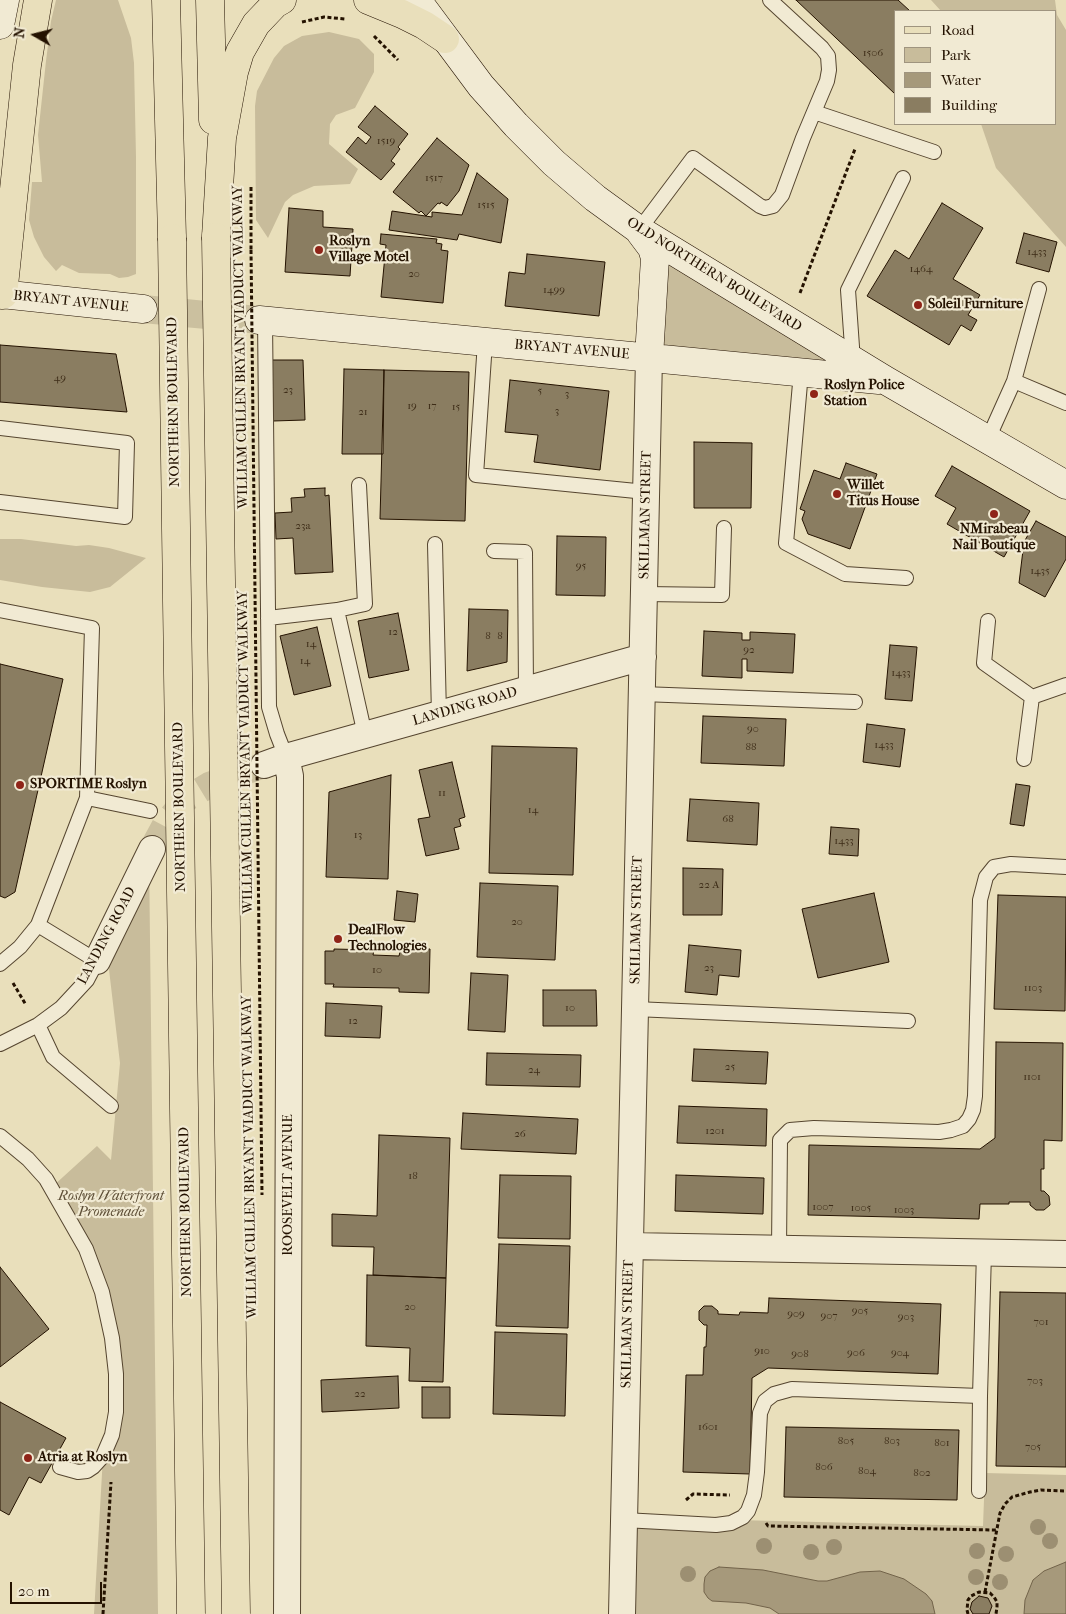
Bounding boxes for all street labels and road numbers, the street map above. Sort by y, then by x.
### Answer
street label: WILLIAM CULLEN BRYANT VIADUCT WALKWAY [230,185,252,509]
street label: OLD NORTHERN BOULEVARD [623,214,805,336]
street label: BRYANT AVENUE [13,288,129,316]
street label: NORTHERN BOULEVARD [164,317,184,487]
street label: BRYANT AVENUE [514,337,630,363]
street label: SKILLMAN STREET [636,451,656,579]
street label: WILLIAM CULLEN BRYANT VIADUCT WALKWAY [235,590,257,914]
street label: LANDING ROAD [411,684,519,730]
street label: NORTHERN BOULEVARD [170,722,190,892]
street label: SKILLMAN STREET [627,856,647,984]
street label: LANDING ROAD [74,884,140,988]
street label: WILLIAM CULLEN BRYANT VIADUCT WALKWAY [239,995,261,1319]
street label: ROOSEVELT AVENUE [281,1114,297,1256]
street label: NORTHERN BOULEVARD [176,1127,196,1297]
street label: SKILLMAN STREET [618,1260,638,1388]

